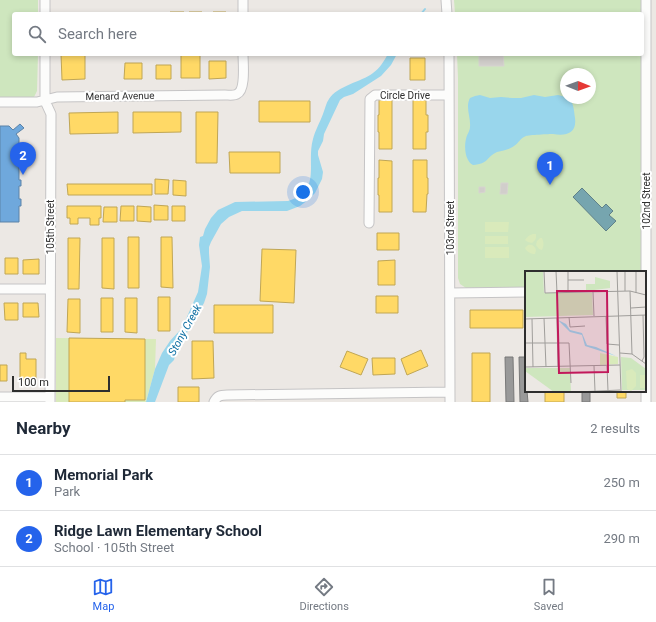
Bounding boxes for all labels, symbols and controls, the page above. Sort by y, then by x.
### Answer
search box [12,12,644,56]
icon: search [26,23,48,45]
text: Search here [58,25,137,43]
north arrow [560,68,596,104]
street label: Menard Avenue [85,90,155,102]
street label: Circle Drive [380,90,430,101]
pin: 2 [10,142,36,175]
pin: 1 [537,152,563,185]
street label: 102nd Street [641,173,652,229]
your location [293,182,313,202]
street label: 105th Street [45,200,56,254]
street label: 103rd Street [445,201,456,255]
inset map [525,271,646,392]
water label: Stony Creek [166,302,205,358]
scale bar [12,374,110,393]
text: 100 m [18,376,49,389]
text: Nearby [16,418,71,438]
text: 2 results [590,421,640,436]
text: Memorial Park [54,466,153,484]
text: 1 [25,475,33,490]
text: 250 m [603,475,640,490]
text: Park [54,484,80,499]
text: Ridge Lawn Elementary School [54,522,262,540]
text: 2 [25,531,33,546]
text: 290 m [603,531,640,546]
text: School · 105th Street [54,540,174,555]
tab: Map [92,576,114,613]
tab: Directions [299,576,349,613]
tab: Saved [534,576,564,613]

